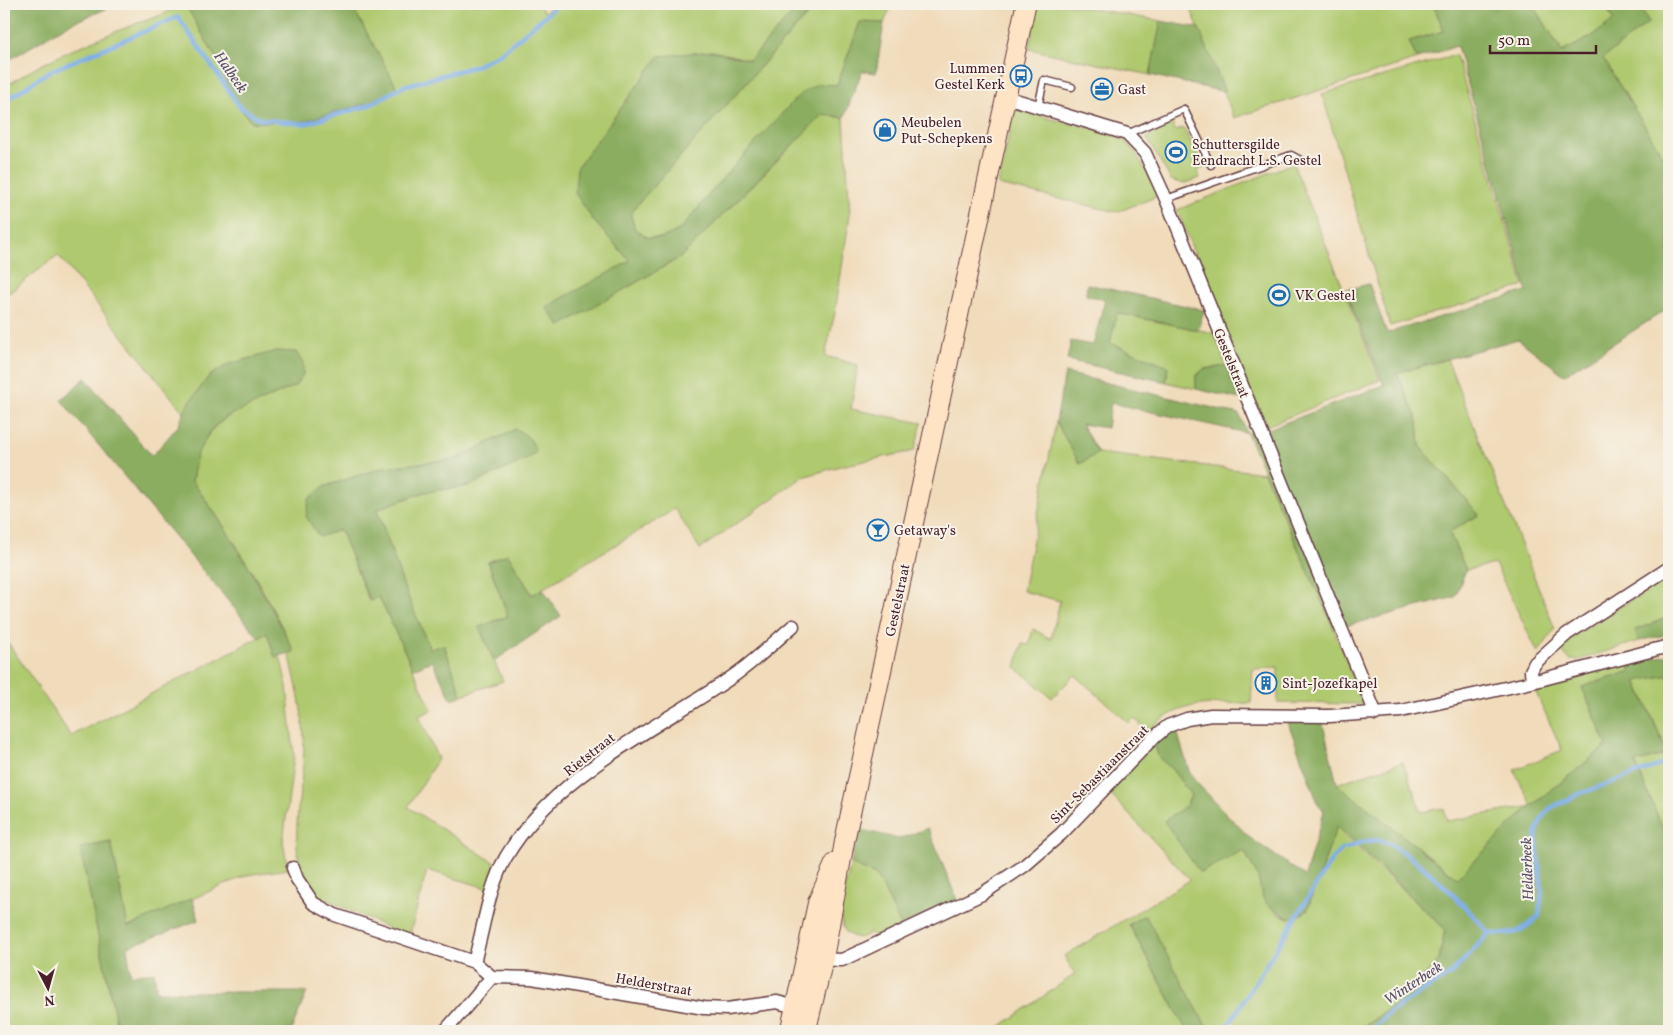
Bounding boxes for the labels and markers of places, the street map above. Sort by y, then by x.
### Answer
place label: Lummen Gestel Kerk [935,60,1005,95]
bus stop icon: Lummen Gestel Kerk [1009,64,1033,88]
office icon: Gast [1090,77,1114,101]
place label: Gast [1118,81,1146,100]
place label: Meubelen Put-Schepkens [901,114,992,149]
shop icon: Meubelen Put-Schepkens [873,118,897,142]
place label: Schuttersgilde Eendracht L.S. Gestel [1192,136,1322,171]
sports icon: Schuttersgilde Eendracht L.S. Gestel [1164,140,1188,164]
sports icon: VK Gestel [1267,283,1291,307]
place label: VK Gestel [1295,287,1355,306]
bar icon: Getaway's [866,518,890,542]
place label: Getaway's [894,522,956,541]
building icon: Sint-Jozefkapel [1254,671,1278,695]
place label: Sint-Jozefkapel [1282,675,1377,694]

